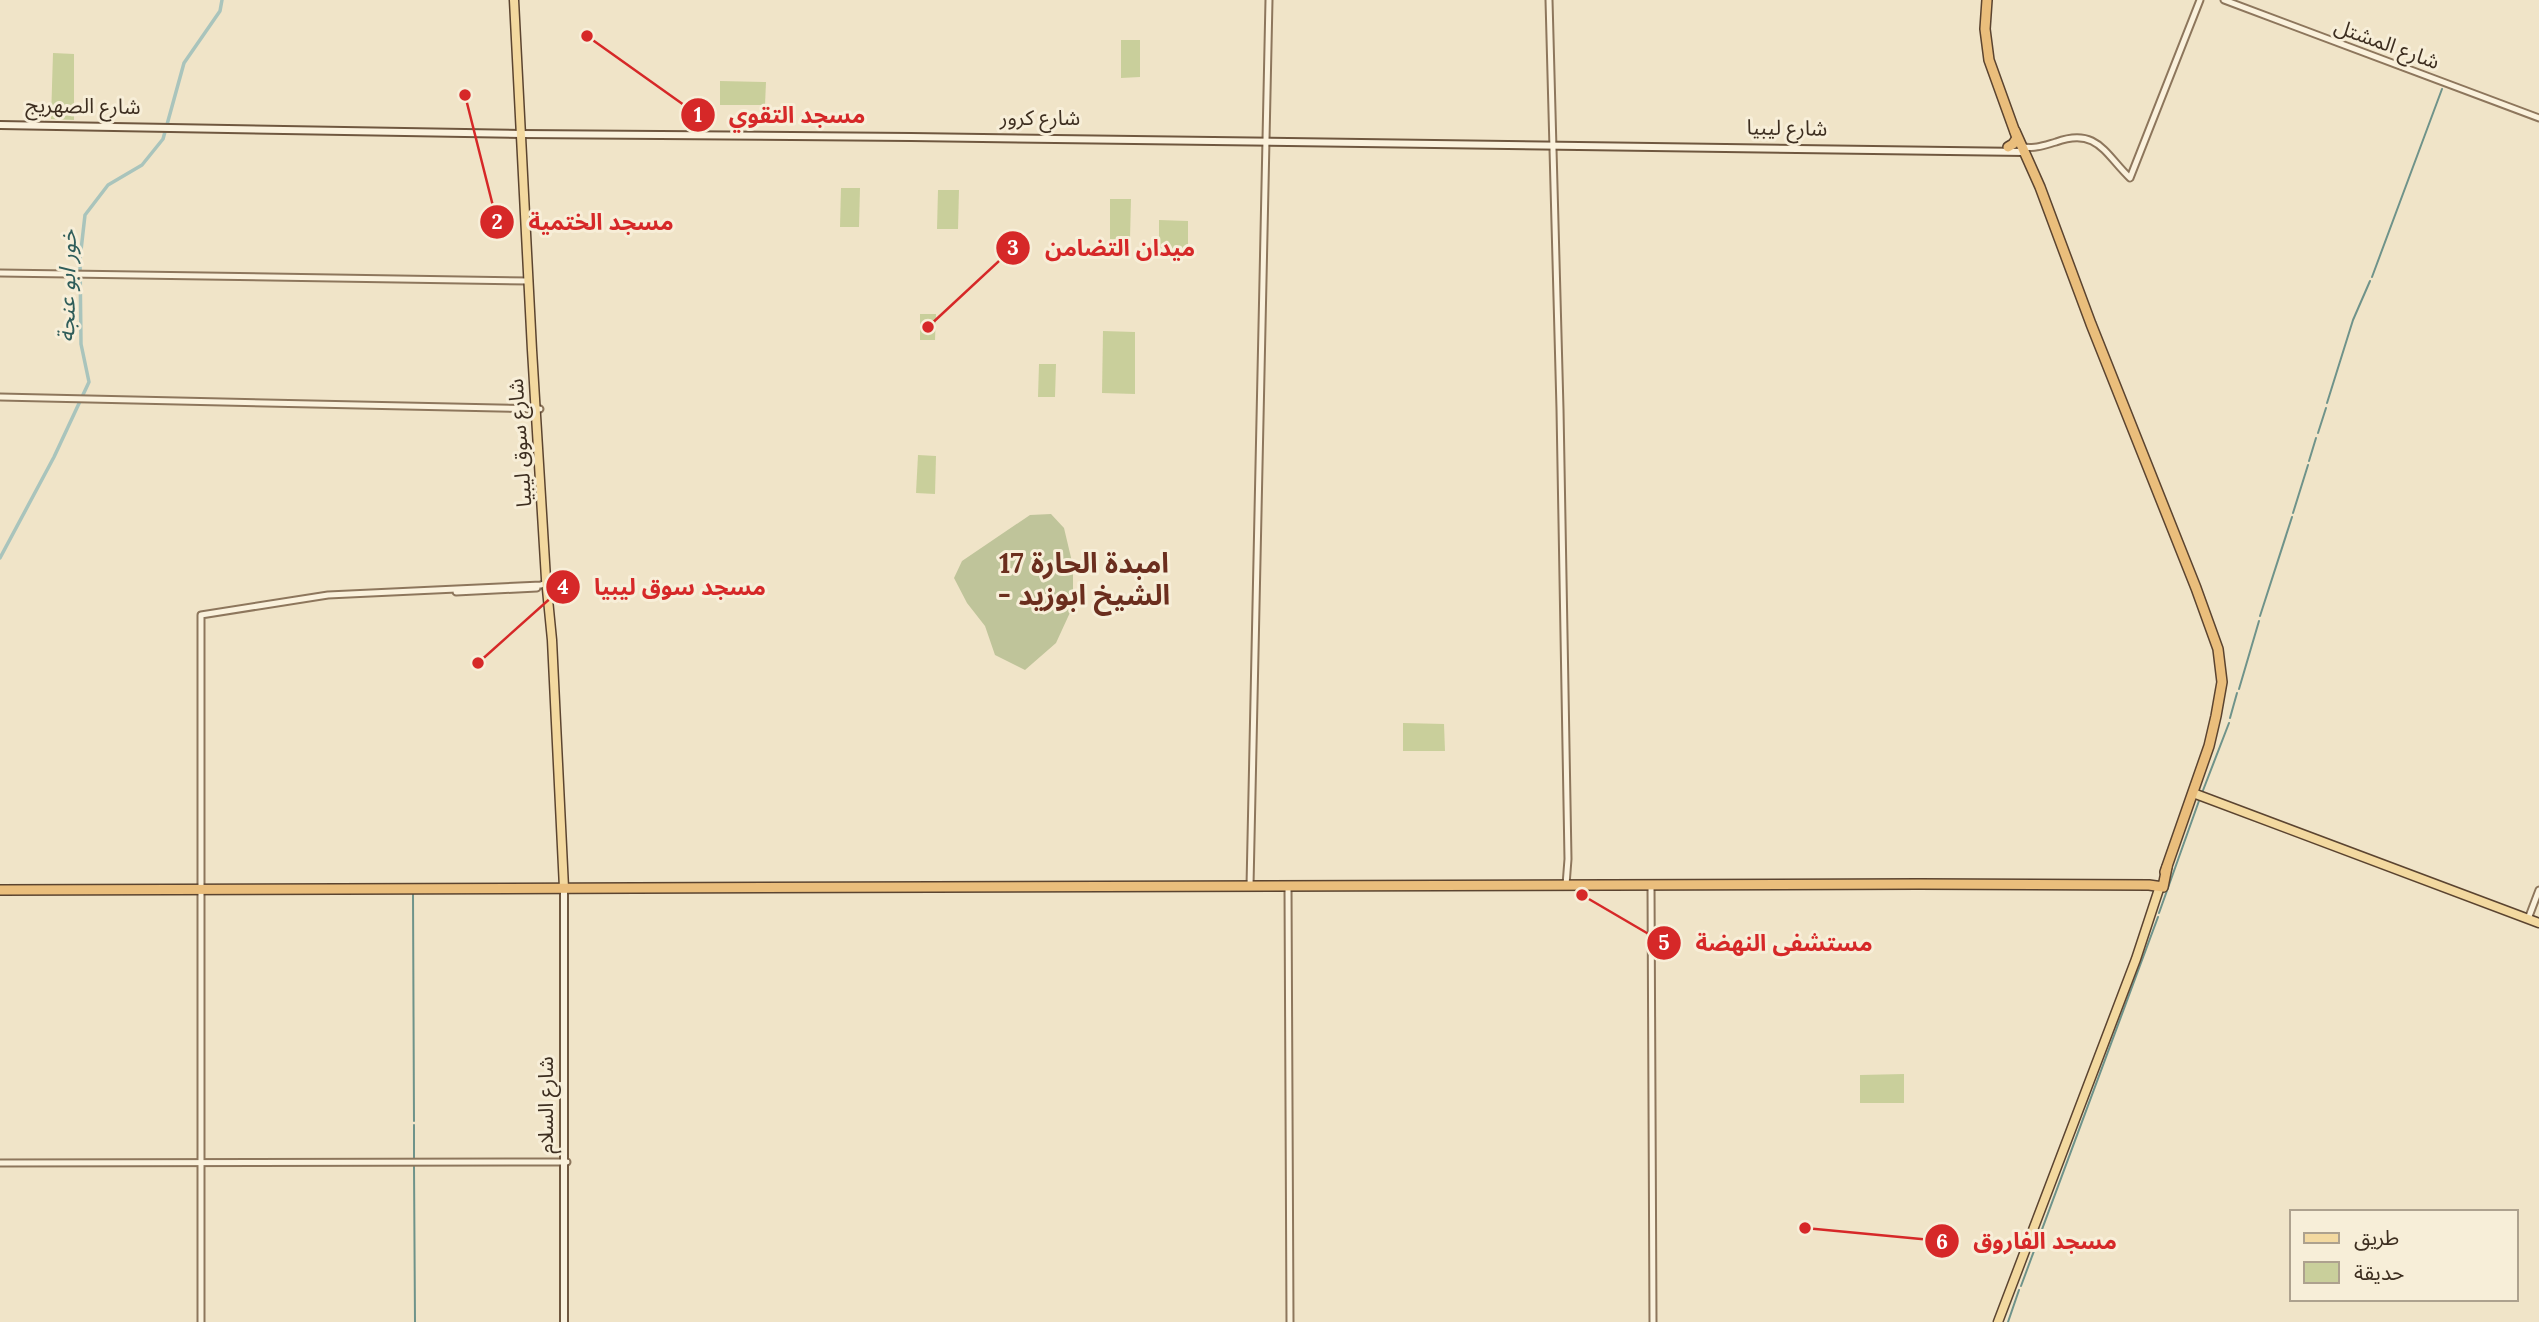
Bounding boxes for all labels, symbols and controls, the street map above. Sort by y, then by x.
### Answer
street label: شارع المشتل [2330,12,2444,77]
street label: شارع الصهريج [25,91,141,122]
callout: مسجد التقوي [680,93,880,137]
text: مسجد التقوي [729,100,865,133]
text: 1 [694,101,702,128]
street label: شارع كرور [999,104,1080,133]
street label: شارع ليبيا [1746,113,1828,144]
callout: مسجد الختمية [480,200,688,244]
text: مسجد الختمية [528,207,674,236]
text: 2 [491,208,503,235]
callout: ميدان التضامن [996,226,1209,270]
water label: خور ابو عنجة [51,229,82,343]
text: ميدان التضامن [1045,233,1195,262]
text: 3 [1007,234,1019,261]
street label: شارع سوق ليبيا [502,378,539,508]
district label: امبدة الحارة 17 - الشيخ ابوزيد [998,545,1170,616]
callout: مسجد سوق ليبيا [545,565,780,609]
text: مسجد سوق ليبيا [594,572,766,601]
text: 4 [557,573,569,600]
callout: مستشفى النهضة [1646,921,1886,965]
text: مستشفى النهضة [1695,928,1873,957]
text: 5 [1658,929,1670,956]
street label: شارع السلام [532,1056,562,1154]
legend [2290,1210,2518,1301]
callout: مسجد الفاروق [1924,1219,2131,1263]
text: طريق [2354,1224,2399,1251]
text: مسجد الفاروق [1973,1226,2117,1255]
text: 6 [1936,1228,1948,1255]
text: حديقة [2354,1259,2404,1286]

